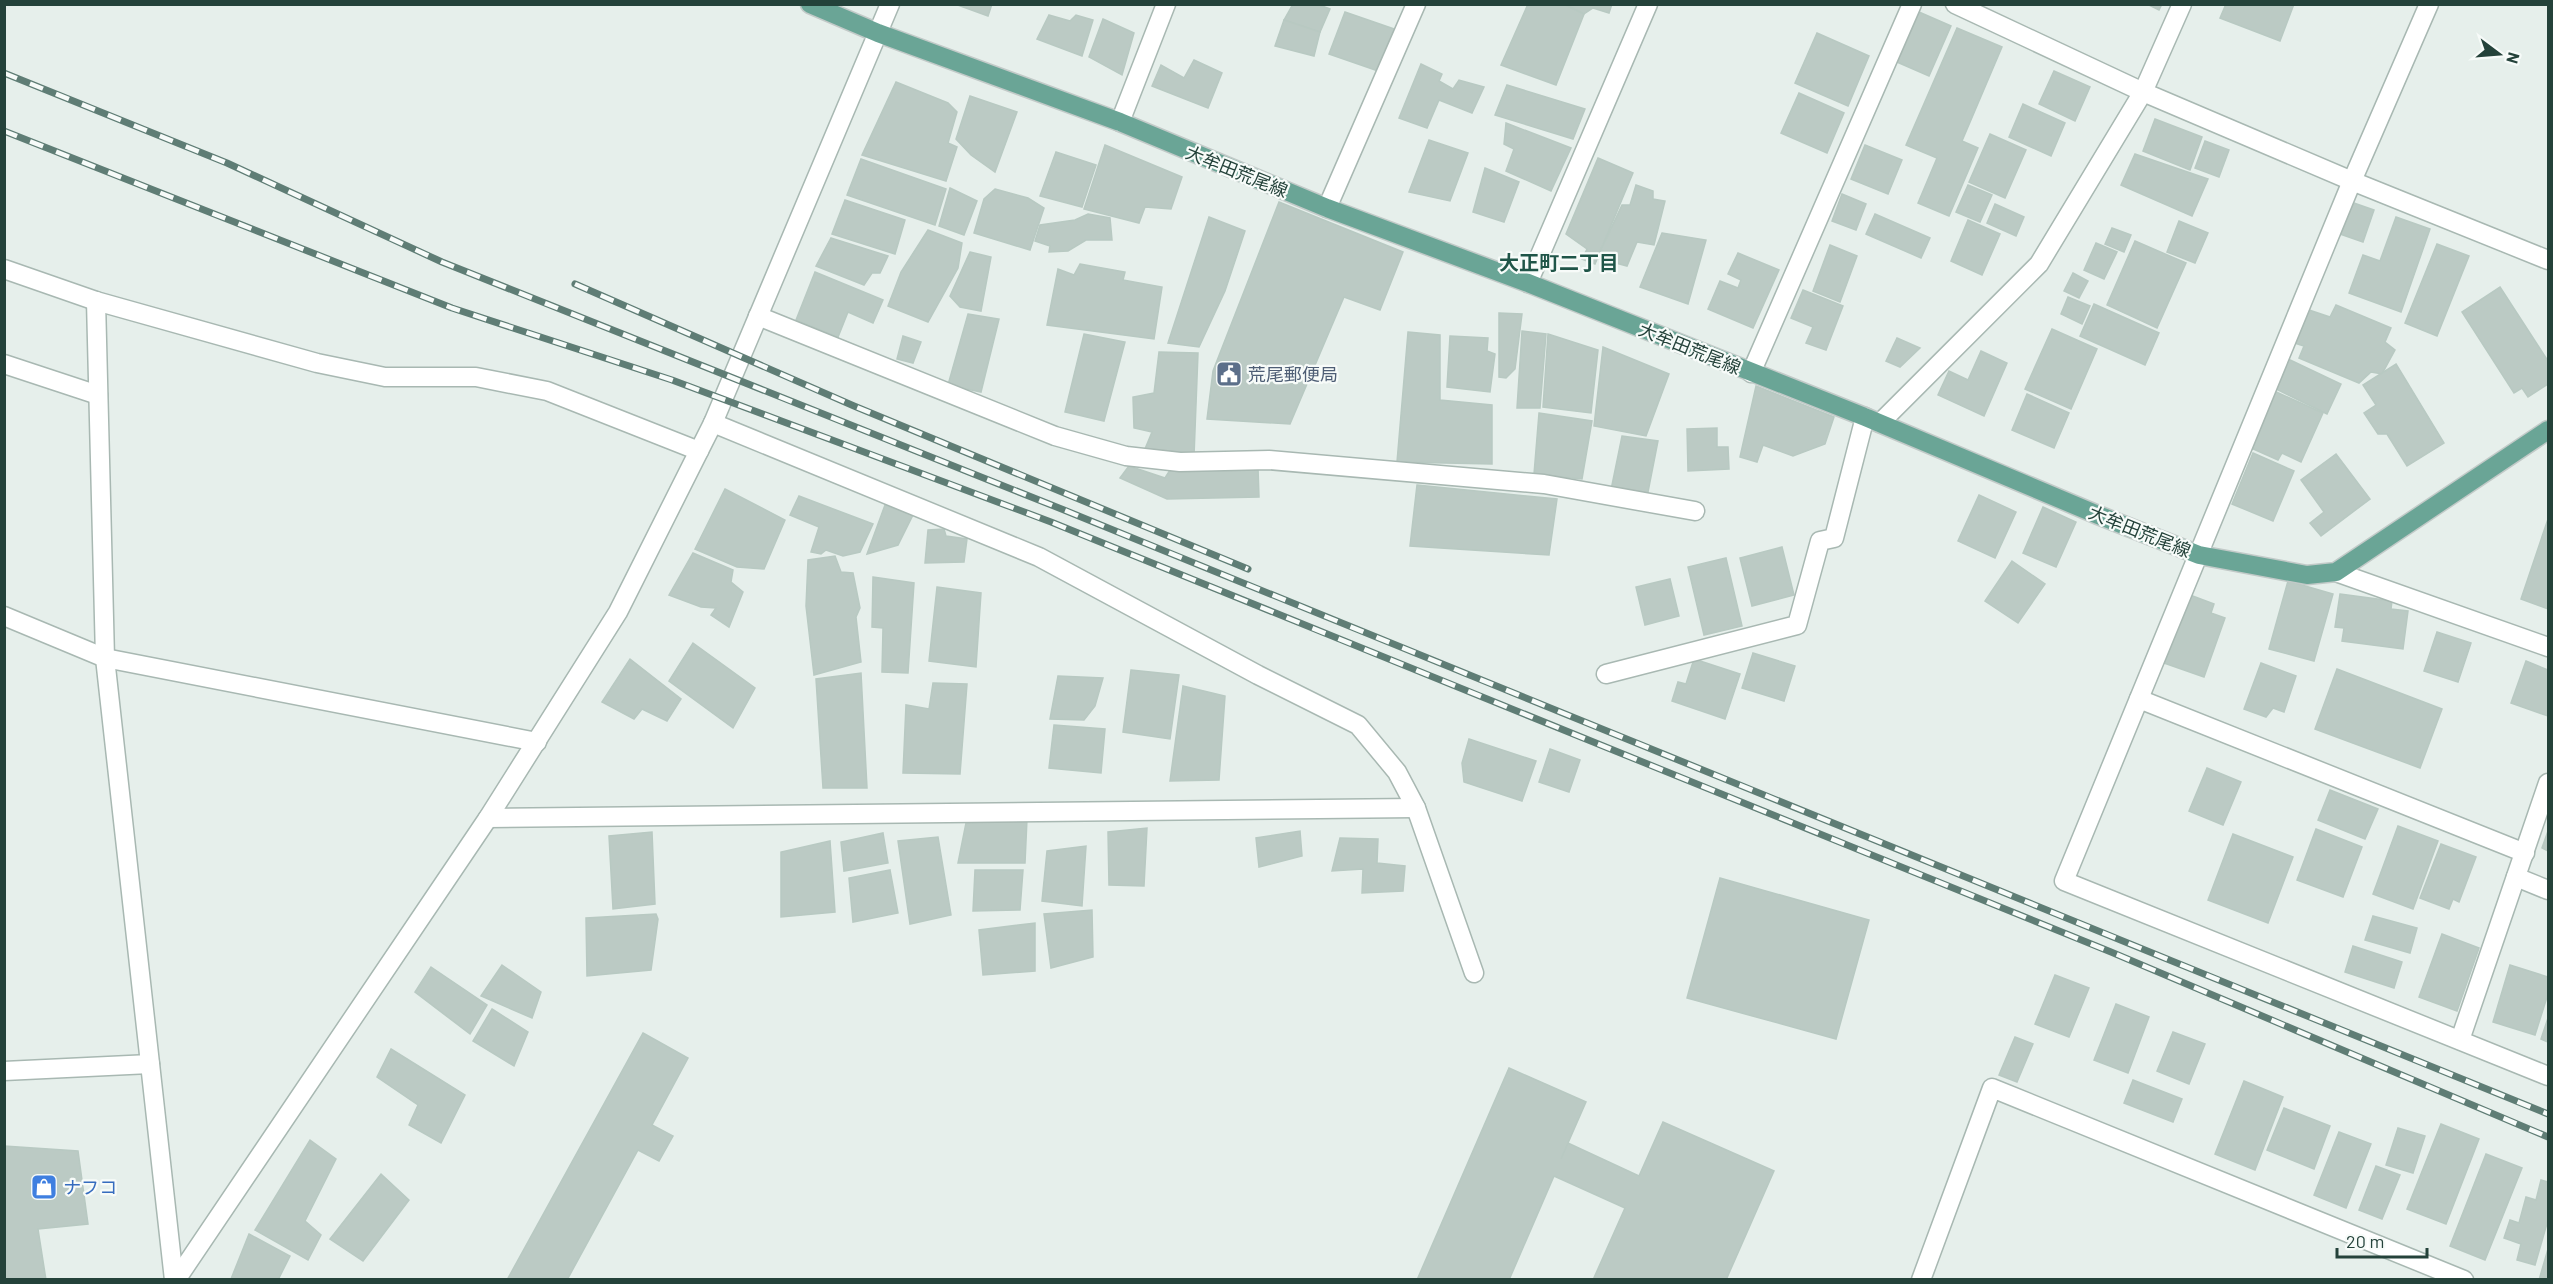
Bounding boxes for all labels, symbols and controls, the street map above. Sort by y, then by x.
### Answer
north arrow [2469,24,2529,84]
text: N [2503,51,2524,66]
street label: 大牟田荒尾線 [1183,141,1291,201]
district label: 大正町二丁目 [1499,250,1619,274]
street label: 大牟田荒尾線 [1636,318,1744,378]
public building icon: 荒尾郵便局 [1214,359,1244,389]
place label: 荒尾郵便局 [1248,363,1338,385]
street label: 大牟田荒尾線 [2086,501,2194,561]
shop icon: ナフコ [29,1172,59,1202]
place label: ナフコ [63,1176,117,1198]
scale bar [2337,1221,2427,1259]
text: 20 m [2346,1230,2384,1252]

